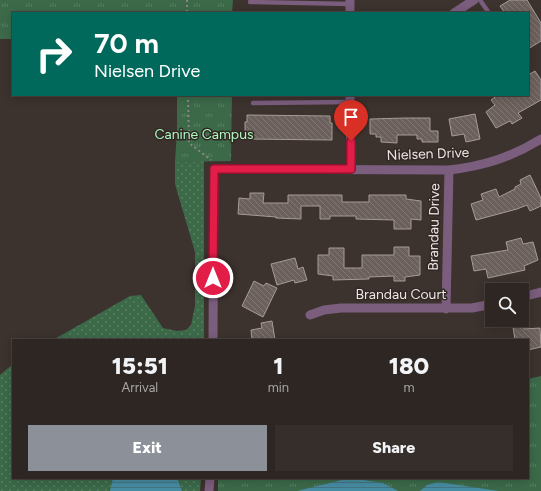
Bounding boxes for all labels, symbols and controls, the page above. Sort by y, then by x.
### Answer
text: 70 m [94,26,159,60]
icon: right [28,28,80,80]
text: Nielsen Drive [94,60,200,82]
pin [334,100,368,141]
icon: arrive [340,106,362,128]
park label: Canine Campus [155,126,253,143]
street label: Nielsen Drive [386,144,470,164]
street label: Brandau Drive [425,183,443,271]
position arrow [192,257,234,299]
map controls [485,283,529,327]
button: search [485,283,529,327]
street label: Brandau Court [356,286,446,303]
text: 15:51 [112,351,168,380]
text: 1 [273,351,283,380]
text: 180 [389,351,429,380]
text: Arrival [121,380,158,395]
text: min [268,380,289,395]
text: m [403,380,415,395]
button: Exit [28,425,267,471]
button: Share [275,425,513,471]

